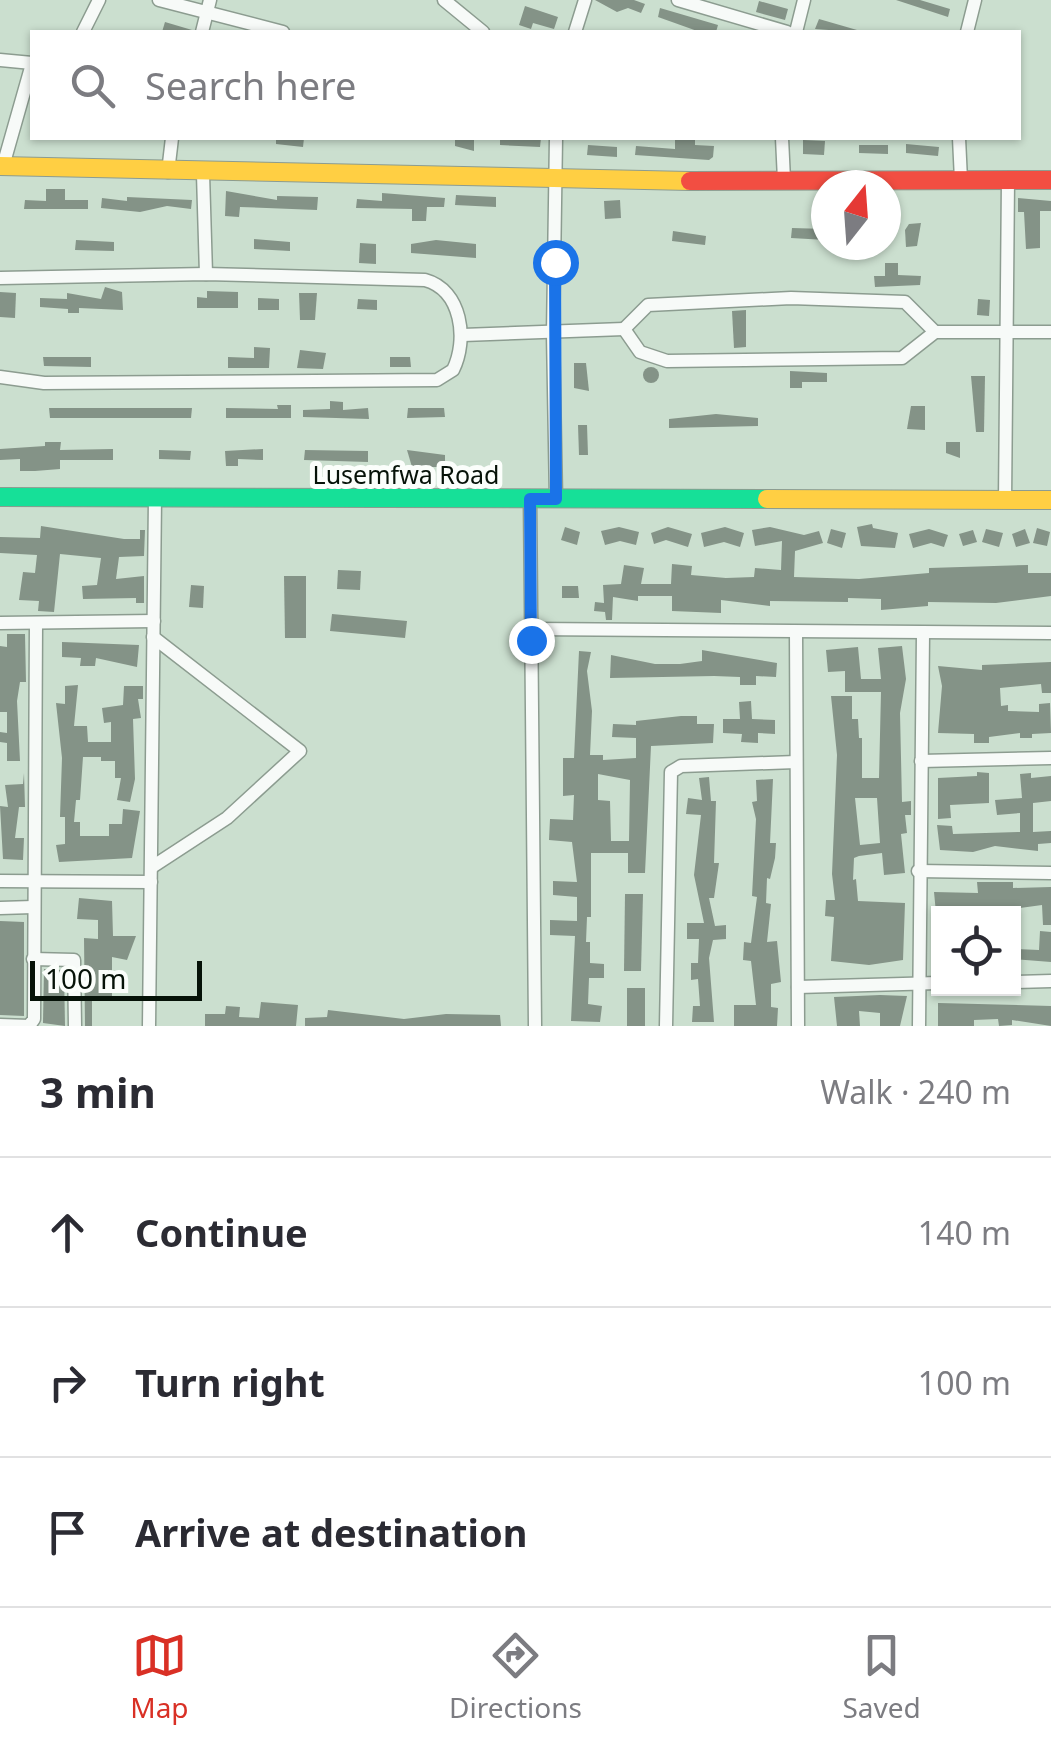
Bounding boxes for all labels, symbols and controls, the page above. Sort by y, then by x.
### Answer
search box [30,30,1021,140]
icon: search [65,58,120,113]
text: Search here [145,59,356,111]
north arrow [811,170,901,260]
route start [533,240,579,286]
street label: Lusemfwa Road [313,457,499,491]
route end [509,618,555,664]
map controls [931,906,1021,996]
button: locate [931,906,1021,996]
scale bar [30,956,202,1000]
text: 100 m [45,959,127,997]
text: 3 min [40,1063,156,1120]
text: Walk · 240 m [820,1070,1011,1113]
icon: ahead [40,1205,95,1260]
text: Continue [135,1206,308,1258]
text: 140 m [918,1211,1011,1254]
icon: right [40,1355,95,1410]
text: Turn right [135,1356,325,1408]
text: 100 m [918,1361,1011,1404]
icon: arrive [40,1505,95,1560]
text: Arrive at destination [135,1506,527,1558]
tab: Map [130,1628,189,1726]
tab: Directions [449,1628,582,1726]
tab: Saved [842,1628,921,1726]

